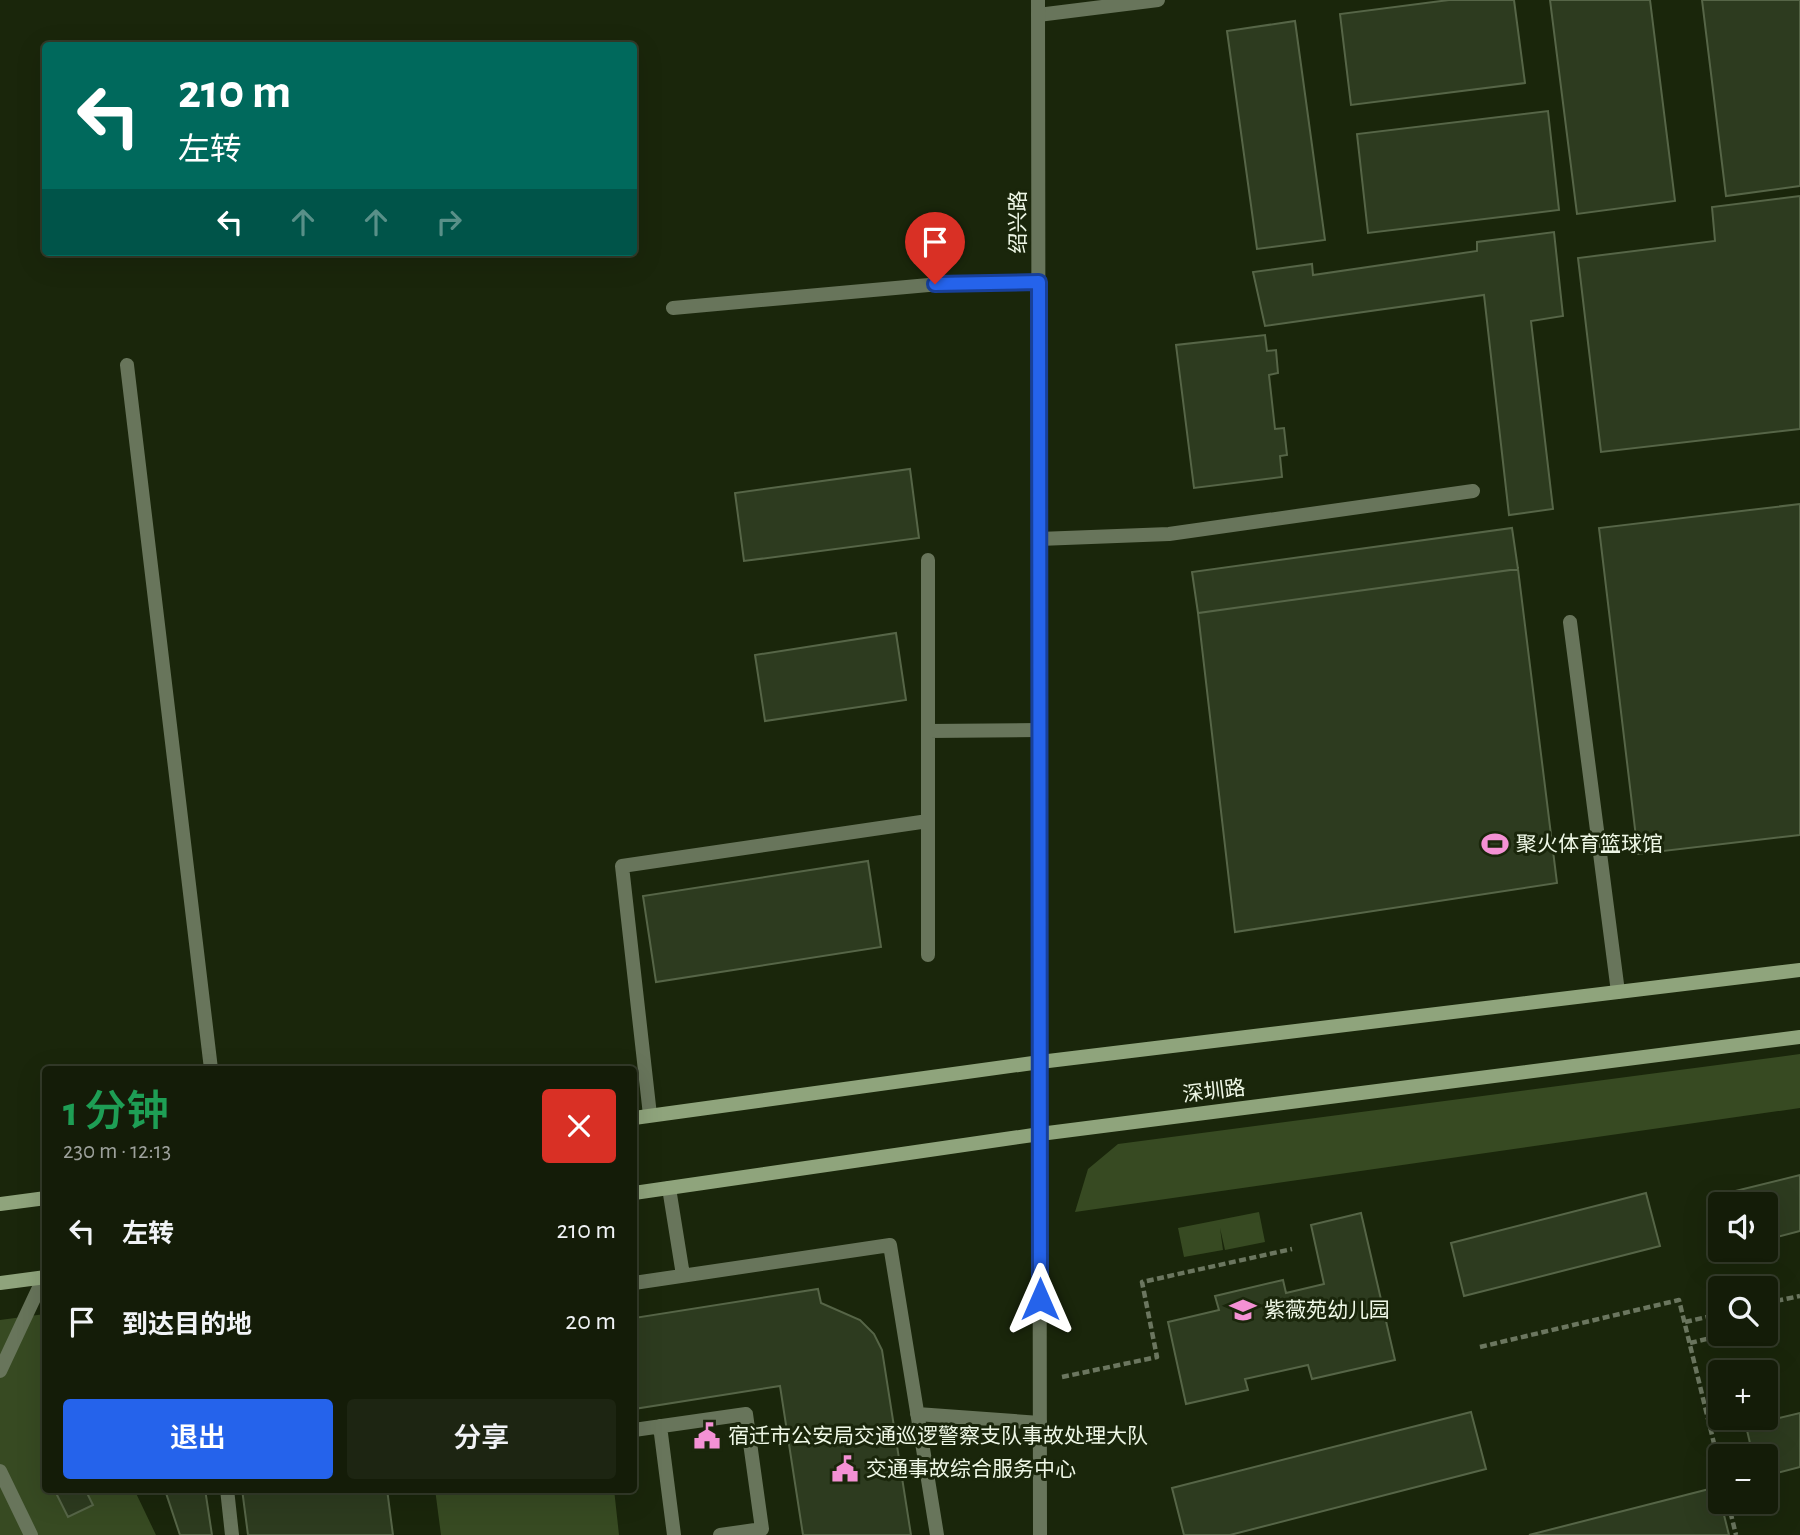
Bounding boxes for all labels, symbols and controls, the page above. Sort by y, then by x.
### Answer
text: 210 m [178,68,291,117]
icon: left [63,70,154,161]
text: 左转 [178,134,242,166]
street label: 绍兴路 [1007,191,1029,254]
icon: left [211,203,249,241]
icon: ahead [284,203,322,241]
icon: ahead [357,203,395,241]
icon: right [430,203,468,241]
pin [905,212,965,284]
icon: arrive [916,223,954,261]
sports icon: 聚火体育篮球馆 [1480,829,1510,859]
place label: 聚火体育篮球馆 [1516,833,1663,855]
street label: 深圳路 [1181,1076,1247,1106]
button: close [542,1089,616,1163]
text: 1 分钟 [63,1091,168,1133]
text: 230 m · 12:13 [63,1140,171,1163]
map controls [1708,1192,1778,1514]
button: sound [1708,1192,1778,1262]
icon: left [63,1212,101,1250]
text: 210 m [556,1217,616,1243]
text: 左转 [122,1221,174,1247]
position arrow [1003,1262,1077,1336]
button: search [1708,1276,1778,1346]
school or university icon: 紫薇苑幼儿园 [1228,1295,1258,1325]
place label: 紫薇苑幼儿园 [1264,1299,1390,1321]
icon: arrive [63,1303,101,1341]
text: 20 m [565,1308,616,1334]
text: 到达目的地 [122,1312,252,1338]
button: + [1708,1360,1778,1430]
button: 退出 [63,1399,333,1479]
button: 分享 [347,1399,616,1479]
public building icon: 宿迁市公安局交通巡逻警察支队事故处理大队 [692,1421,722,1451]
place label: 宿迁市公安局交通巡逻警察支队事故处理大队 [728,1425,1148,1447]
button: − [1708,1444,1778,1514]
public building icon: 交通事故综合服务中心 [830,1454,860,1484]
place label: 交通事故综合服务中心 [866,1458,1076,1480]

